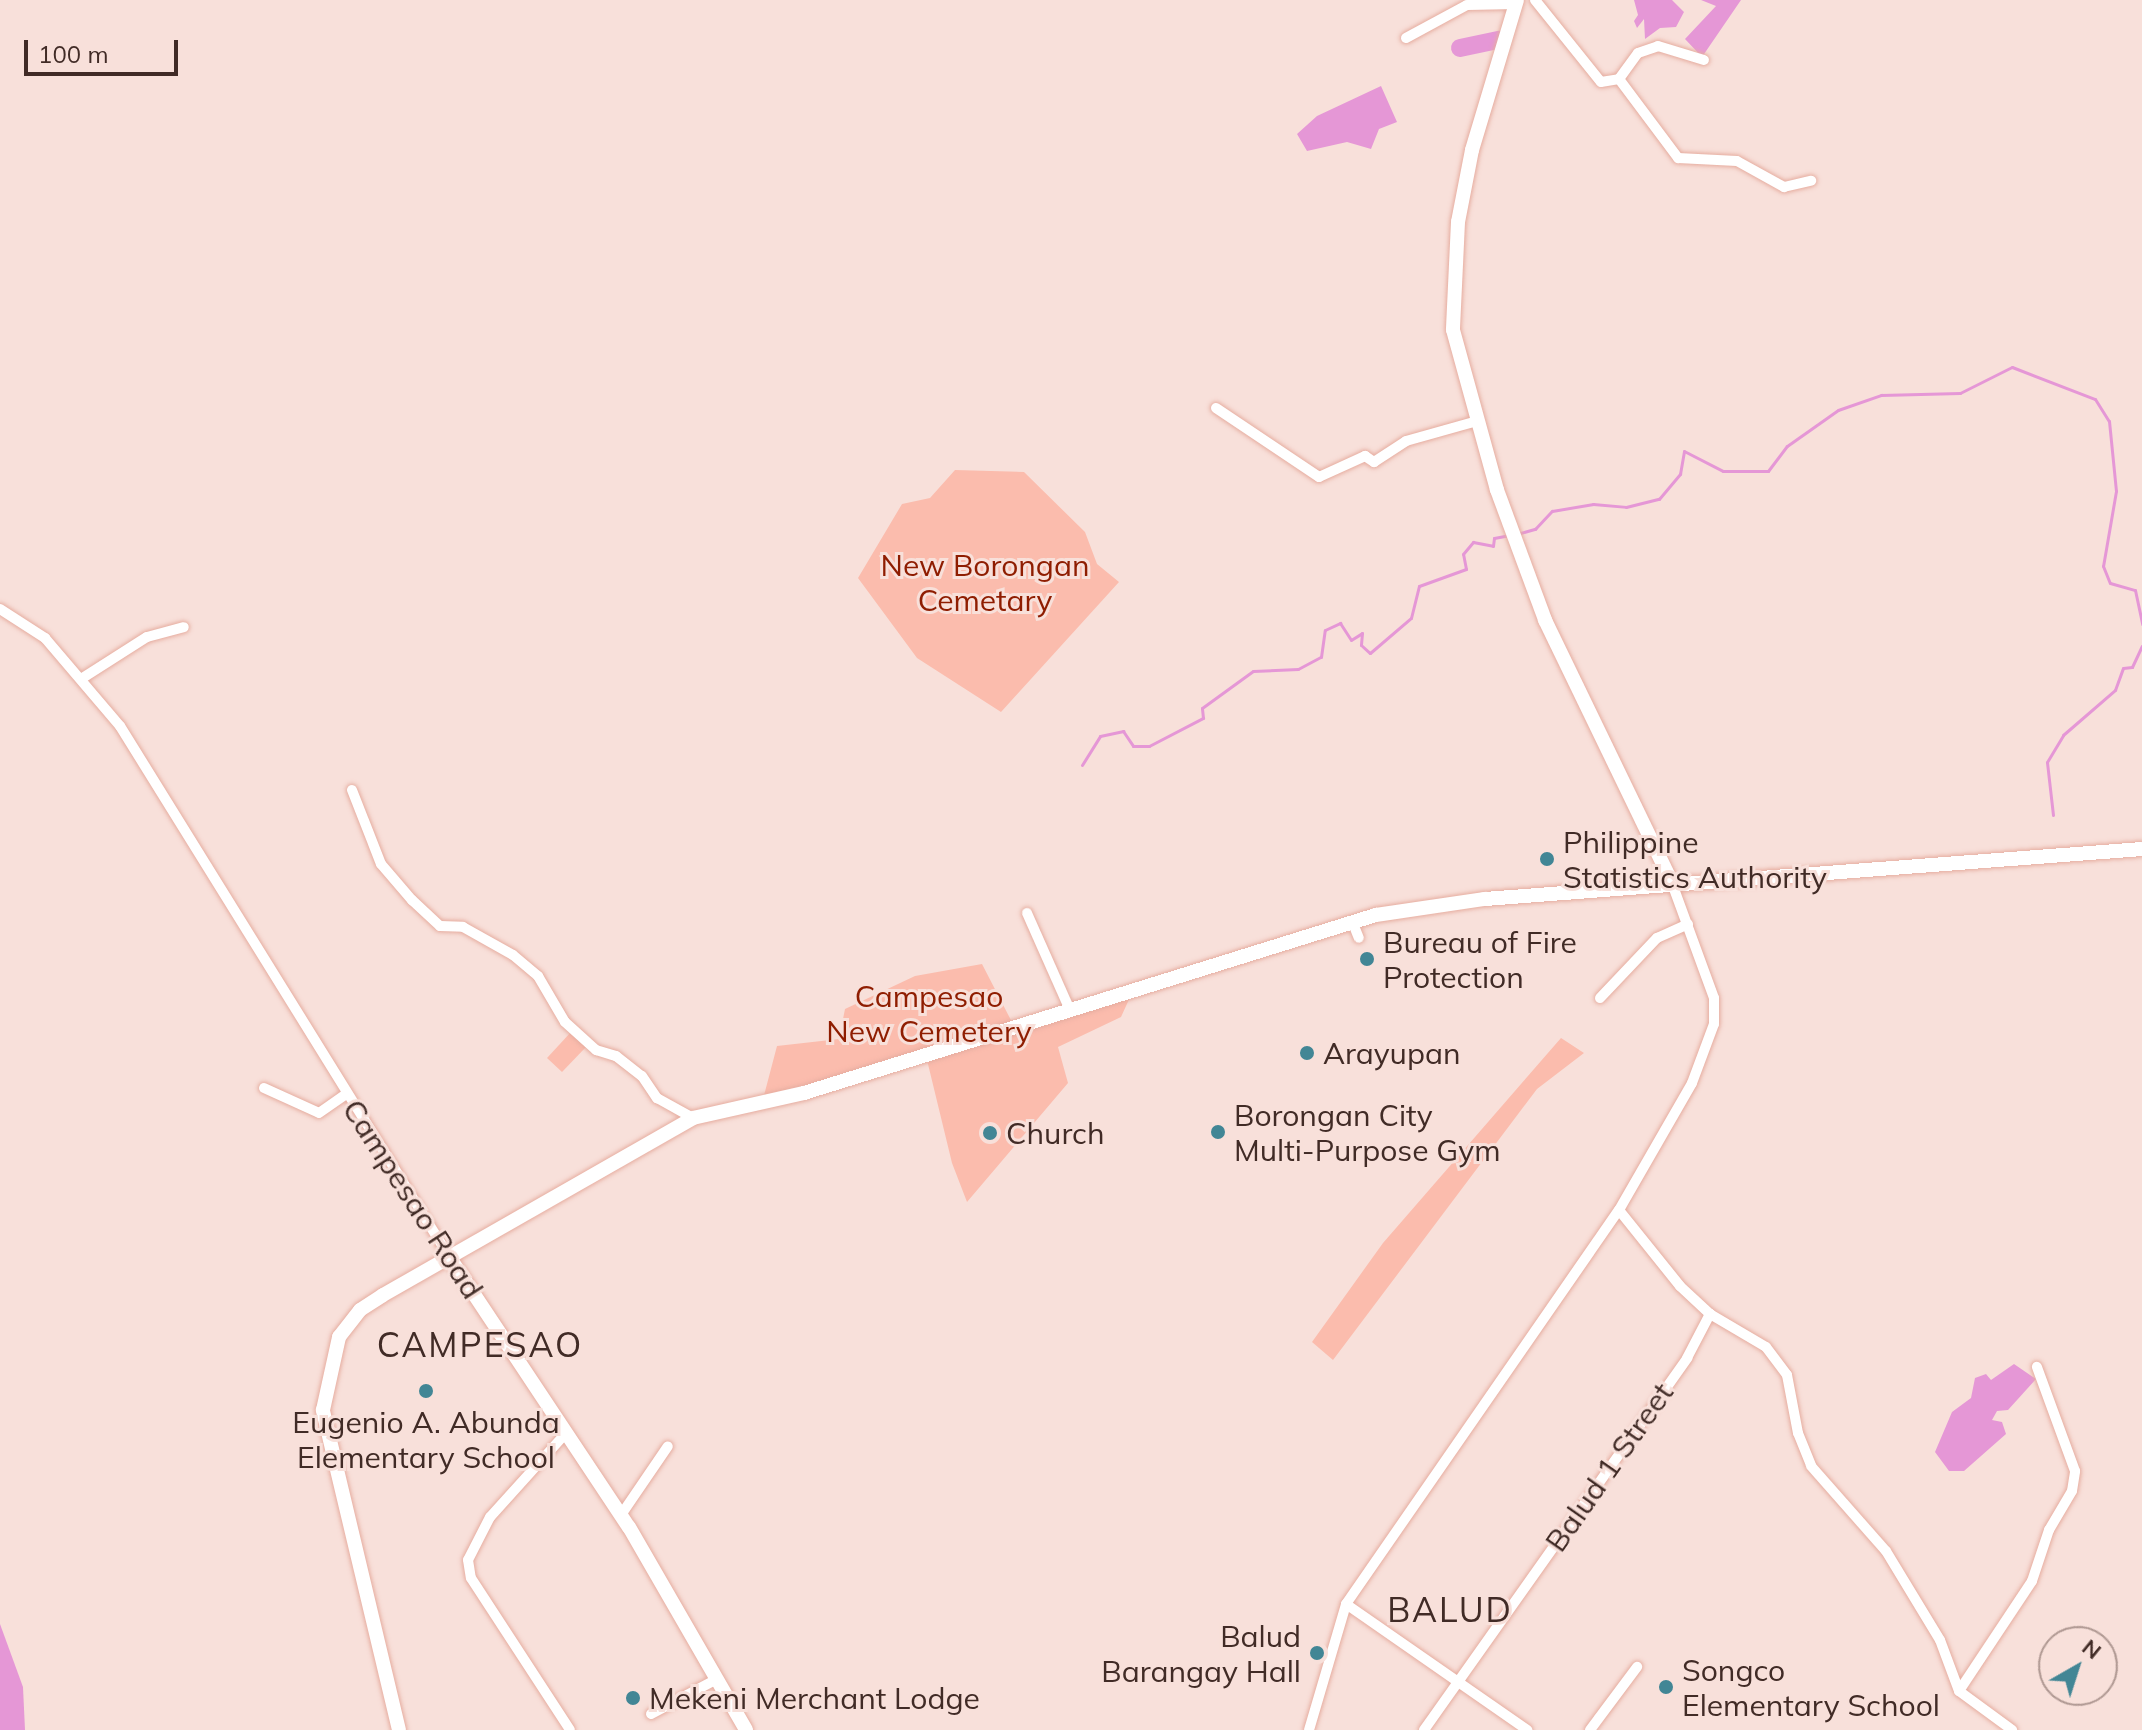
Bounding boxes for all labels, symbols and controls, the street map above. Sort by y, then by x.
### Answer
scale bar [28,24,182,74]
text: 100 m [38,39,109,69]
park label: New Borongan Cemetary [880,547,1090,618]
place label: Philippine Statistics Authority [1563,824,1827,894]
marker: Philippine Statistics Authority [1538,850,1556,868]
place label: Bureau of Fire Protection [1383,924,1577,994]
marker: Bureau of Fire Protection [1358,950,1376,968]
park label: Campesao New Cemetery [826,978,1032,1048]
place label: Arayupan [1323,1035,1460,1071]
marker: Arayupan [1298,1044,1316,1062]
street label: Campesao Road [335,1093,491,1305]
place label: Borongan City Multi-Purpose Gym [1234,1097,1501,1168]
place label: Church [1006,1115,1105,1151]
marker: Borongan City Multi-Purpose Gym [1209,1123,1227,1141]
marker: Church [981,1124,999,1142]
district label: CAMPESAO [377,1325,583,1365]
street label: Balud 1 Street [1538,1376,1680,1558]
marker: Eugenio A. Abunda Elementary School [417,1382,435,1400]
place label: Eugenio A. Abunda Elementary School [292,1404,560,1474]
district label: BALUD [1387,1590,1513,1630]
place label: Balud Barangay Hall [1101,1618,1301,1688]
north arrow [2038,1626,2118,1706]
text: N [2077,1633,2107,1665]
marker: Balud Barangay Hall [1308,1644,1326,1662]
place label: Songco Elementary School [1682,1652,1940,1722]
marker: Songco Elementary School [1657,1678,1675,1696]
place label: Mekeni Merchant Lodge [649,1680,980,1716]
marker: Mekeni Merchant Lodge [624,1689,642,1707]

